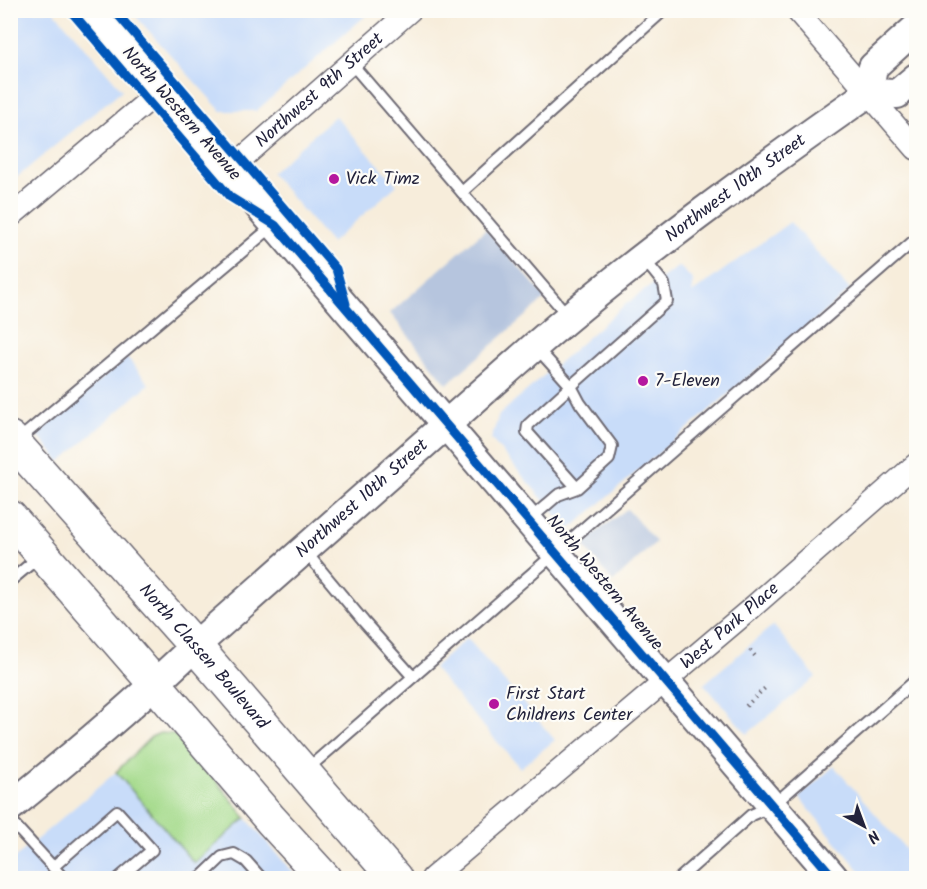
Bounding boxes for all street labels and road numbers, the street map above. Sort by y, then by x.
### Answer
street label: Northwest 9th Street [249,25,391,155]
street label: North Western Avenue [114,40,248,188]
street label: Northwest 10th Street [659,126,813,250]
street label: Northwest 10th Street [289,431,436,566]
street label: North Western Avenue [538,508,670,658]
street label: West Park Place [674,575,786,677]
street label: North Classen Boulevard [131,577,276,737]

